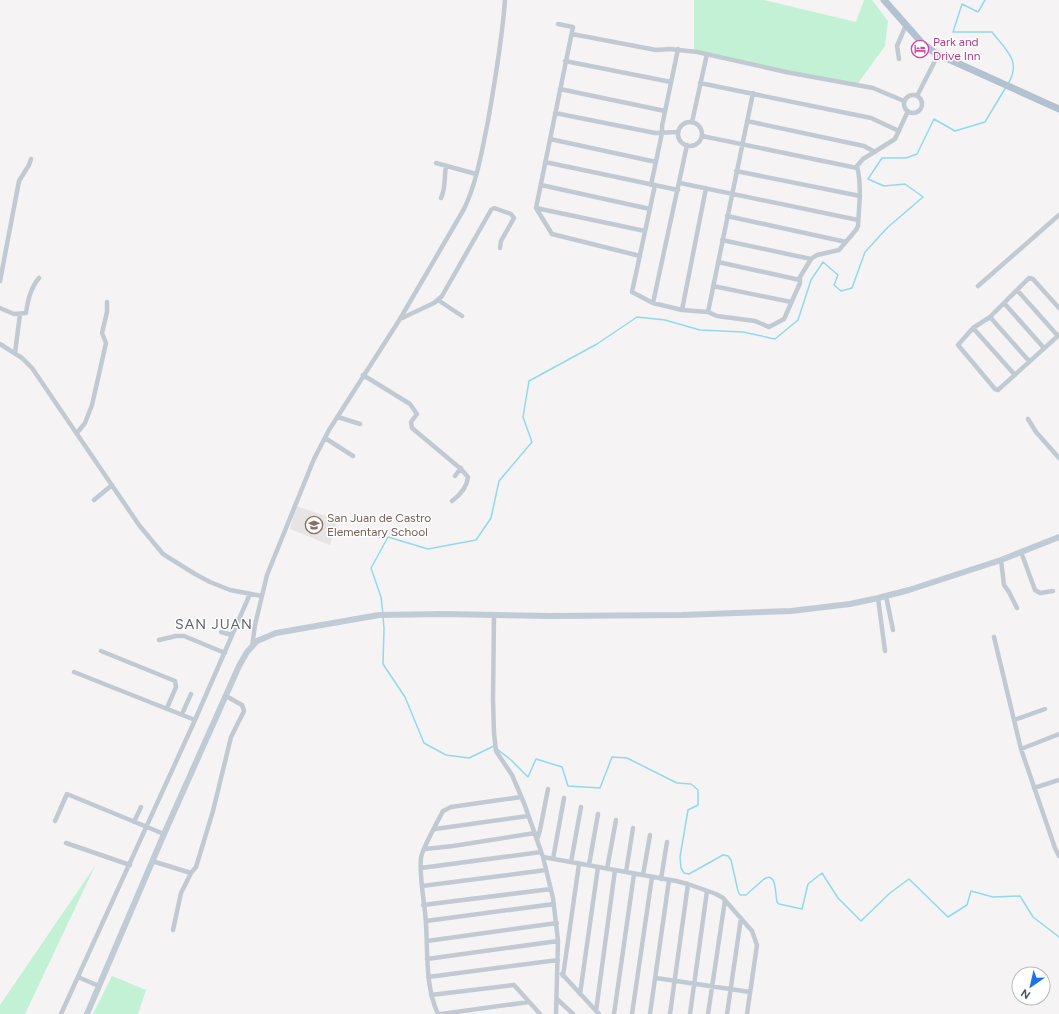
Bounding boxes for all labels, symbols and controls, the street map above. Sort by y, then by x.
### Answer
place label: Park and Drive Inn [933,35,981,63]
hotel icon: Park and Drive Inn [910,39,930,59]
place label: San Juan de Castro Elementary School [327,511,431,539]
school or university icon: San Juan de Castro Elementary School [304,515,324,535]
district label: SAN JUAN [175,616,253,633]
north arrow [1011,966,1051,1006]
text: N [1019,986,1033,1002]

